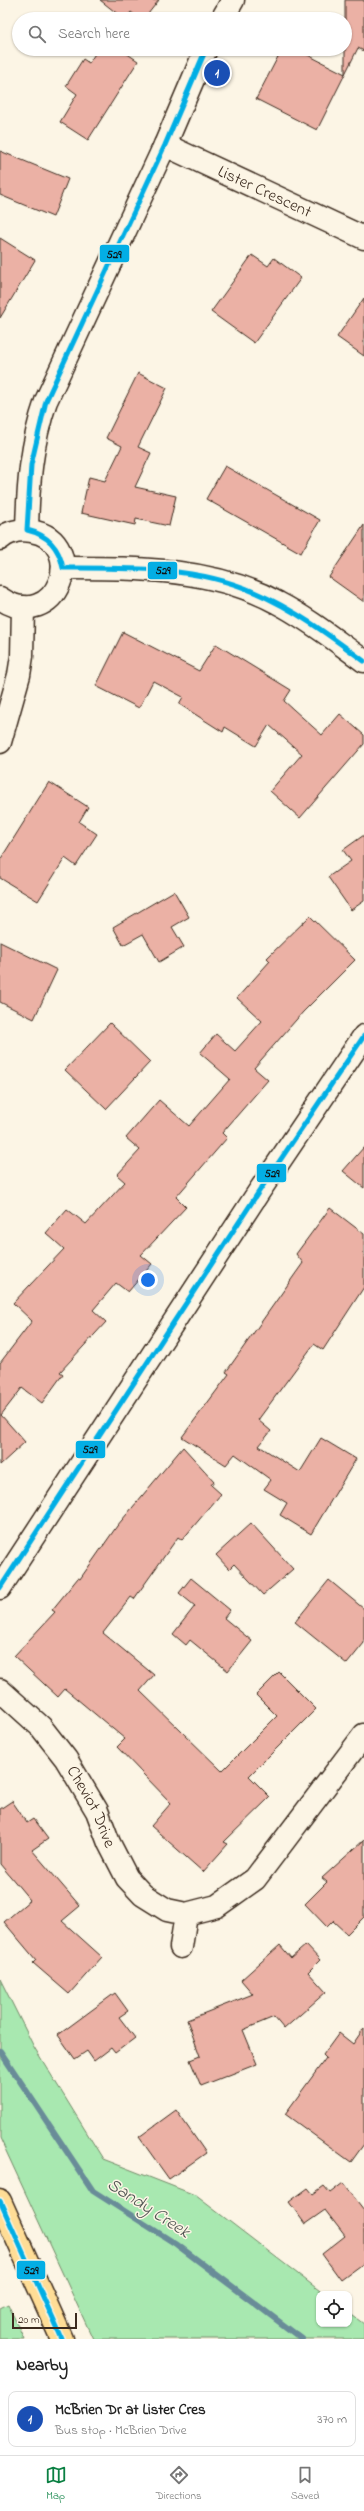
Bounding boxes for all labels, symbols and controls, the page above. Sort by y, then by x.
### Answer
search box [12,12,352,56]
icon: search [26,23,48,45]
text: Search here [58,23,130,45]
pin: 1 [204,58,230,88]
street label: Lister Crescent [214,159,316,224]
line badge: 529 [99,244,130,263]
text: 529 [106,247,122,263]
line badge: 529 [147,561,178,580]
text: 529 [155,563,171,579]
line badge: 529 [256,1163,287,1183]
text: 529 [264,1166,280,1182]
your location [138,1270,158,1290]
line badge: 529 [75,1440,106,1459]
text: 529 [82,1442,98,1458]
street label: Cheviot Drive [60,1761,122,1853]
water label: Sandy Creek [101,2172,196,2246]
line badge: 529 [16,2260,46,2280]
text: 529 [23,2263,39,2279]
map controls [316,2291,352,2327]
button: locate [316,2291,352,2327]
scale bar [12,2311,77,2330]
text: 20 m [18,2312,40,2328]
text: Nearby [16,2353,68,2378]
text: McBrien Dr at Lister Cres [55,2399,206,2421]
text: 1 [28,2410,32,2429]
text: 370 m [317,2410,347,2429]
text: Bus stop · McBrien Drive [55,2421,187,2440]
tab: Map [45,2464,67,2504]
tab: Directions [156,2464,201,2504]
tab: Saved [291,2464,319,2504]

